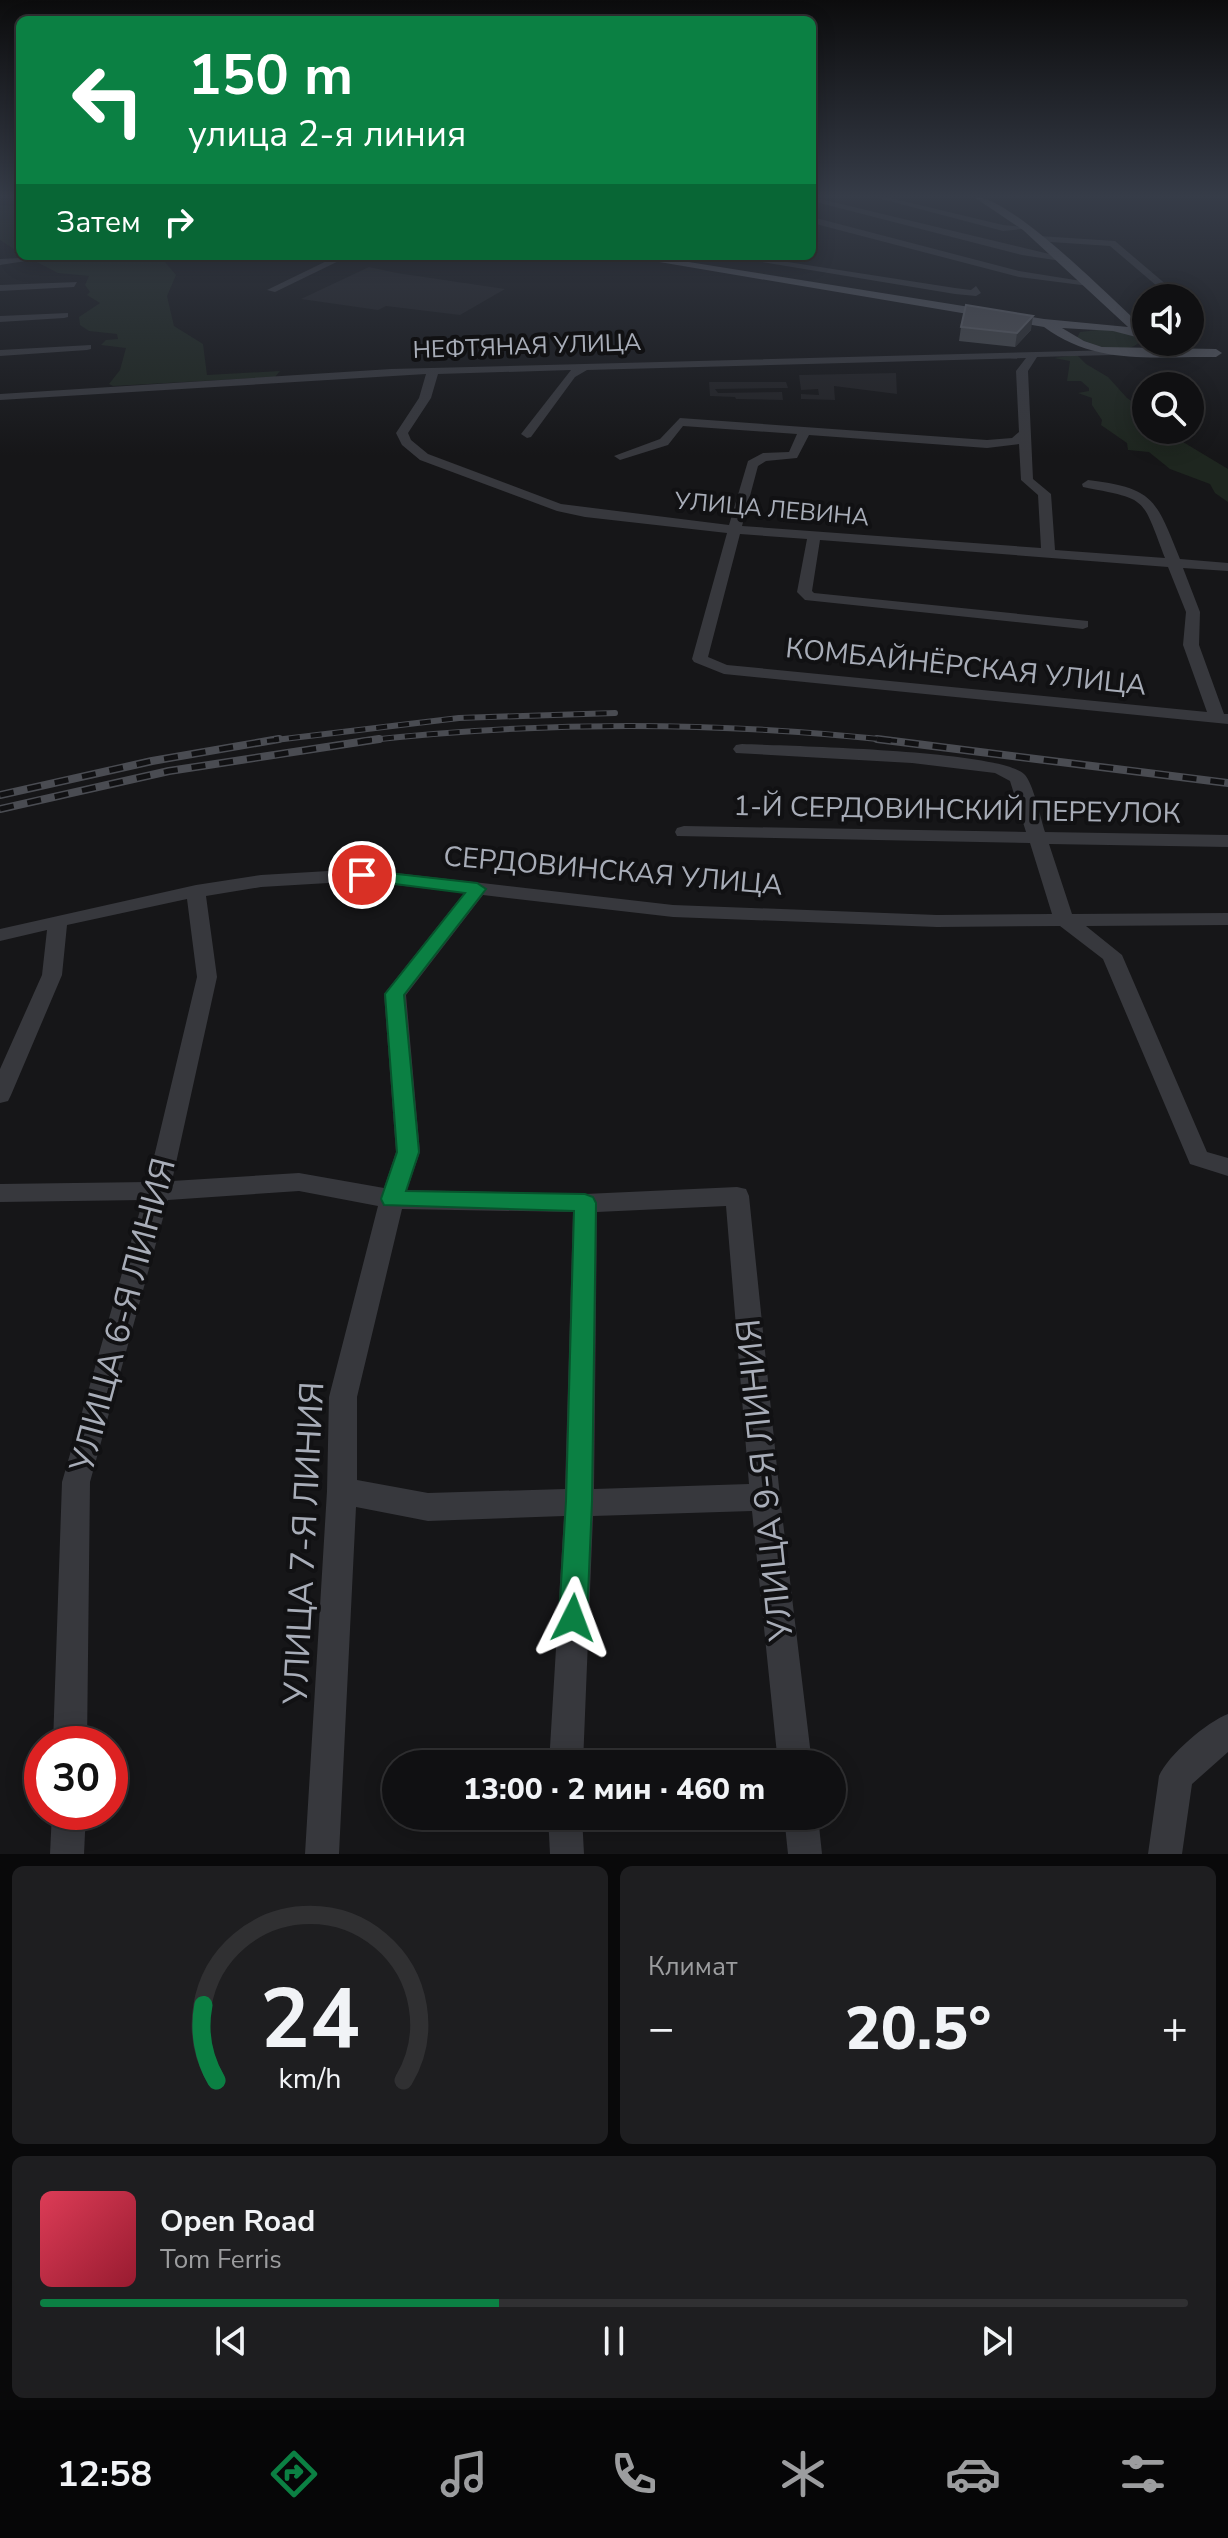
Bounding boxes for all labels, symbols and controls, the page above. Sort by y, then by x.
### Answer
text: 150 m [188,37,353,114]
icon: left [56,48,160,152]
text: улица 2-я линия [188,110,466,159]
icon: right [157,200,201,244]
text: Затем [56,202,141,243]
map controls [1132,284,1204,444]
button: sound [1132,284,1204,356]
street label: НЕФТЯНАЯ УЛИЦА [412,326,642,366]
button: search [1132,372,1204,444]
street label: УЛИЦА ЛЕВИНА [672,484,871,533]
street label: КОМБАЙНЁРСКАЯ УЛИЦА [784,629,1148,705]
street label: 1-Й СЕРДОВИНСКИЙ ПЕРЕУЛОК [733,787,1181,833]
street label: СЕРДОВИНСКАЯ УЛИЦА [442,837,784,905]
pin [328,841,396,909]
icon: arrive [340,853,384,897]
street label: УЛИЦА 6-Я ЛИНИЯ [59,1153,187,1478]
street label: УЛИЦА 9-Я ЛИНИЯ [725,1317,805,1644]
street label: УЛИЦА 7-Я ЛИНИЯ [273,1380,335,1707]
position arrow [531,1576,615,1660]
speed limit sign: 30 [24,1726,128,1830]
text: 13:00 · 2 мин · 460 m [463,1769,765,1810]
text: Климат [648,1949,737,1984]
text: 24 [260,1963,360,2076]
text: 20.5° [845,1988,991,2070]
text: − [648,1999,674,2059]
text: + [1162,1999,1188,2059]
text: km/h [279,2059,341,2098]
text: Open Road [160,2201,315,2242]
text: Tom Ferris [160,2242,282,2277]
icon: previous [209,2319,253,2363]
icon: pause [592,2319,636,2363]
icon: next [975,2319,1019,2363]
icon: directions [266,2446,322,2502]
icon: music [436,2446,492,2502]
icon: phone [606,2446,662,2502]
icon: climate [775,2446,831,2502]
icon: car [945,2446,1001,2502]
icon: filters [1115,2446,1171,2502]
text: 12:58 [57,2450,152,2499]

